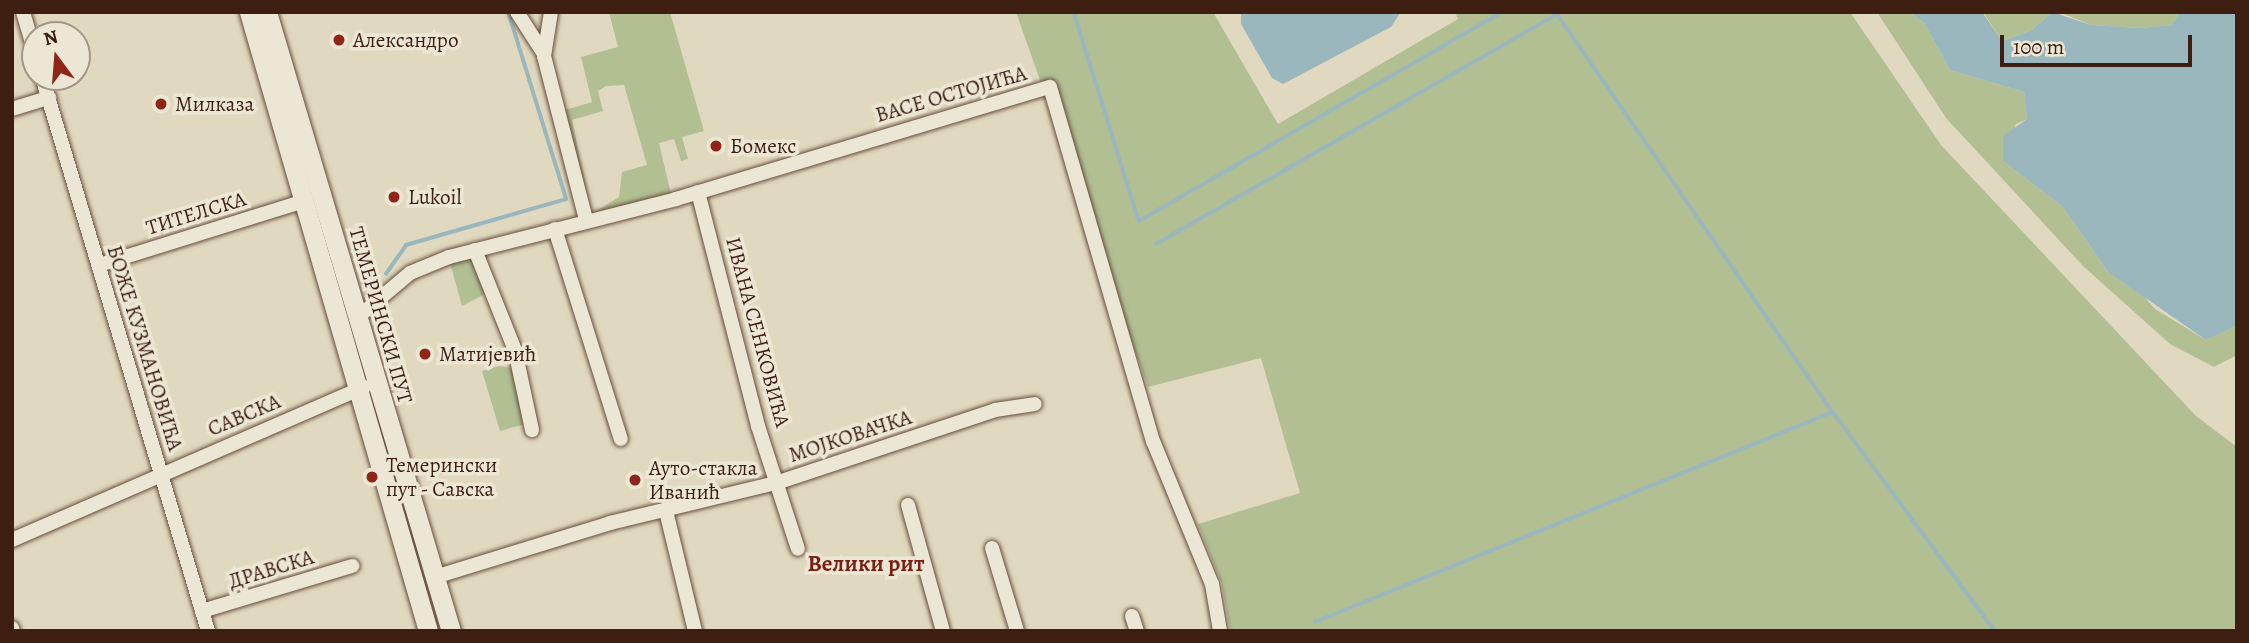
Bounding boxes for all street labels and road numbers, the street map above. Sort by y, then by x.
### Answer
street label: ВАСЕ ОСТОЈИЋА [873,60,1029,128]
street label: ТИТЕЛСКА [143,186,249,240]
street label: ТЕМЕРИНСКИ ПУТ [344,224,418,406]
street label: ИВАНА СЕНКОВИЋА [720,234,796,430]
street label: БОЖЕ КУЗМАНОВИЋА [102,242,188,454]
street label: САВСКА [204,388,284,442]
street label: МОЈКОВАЧКА [785,404,915,468]
street label: ДРАВСКА [225,544,317,594]

